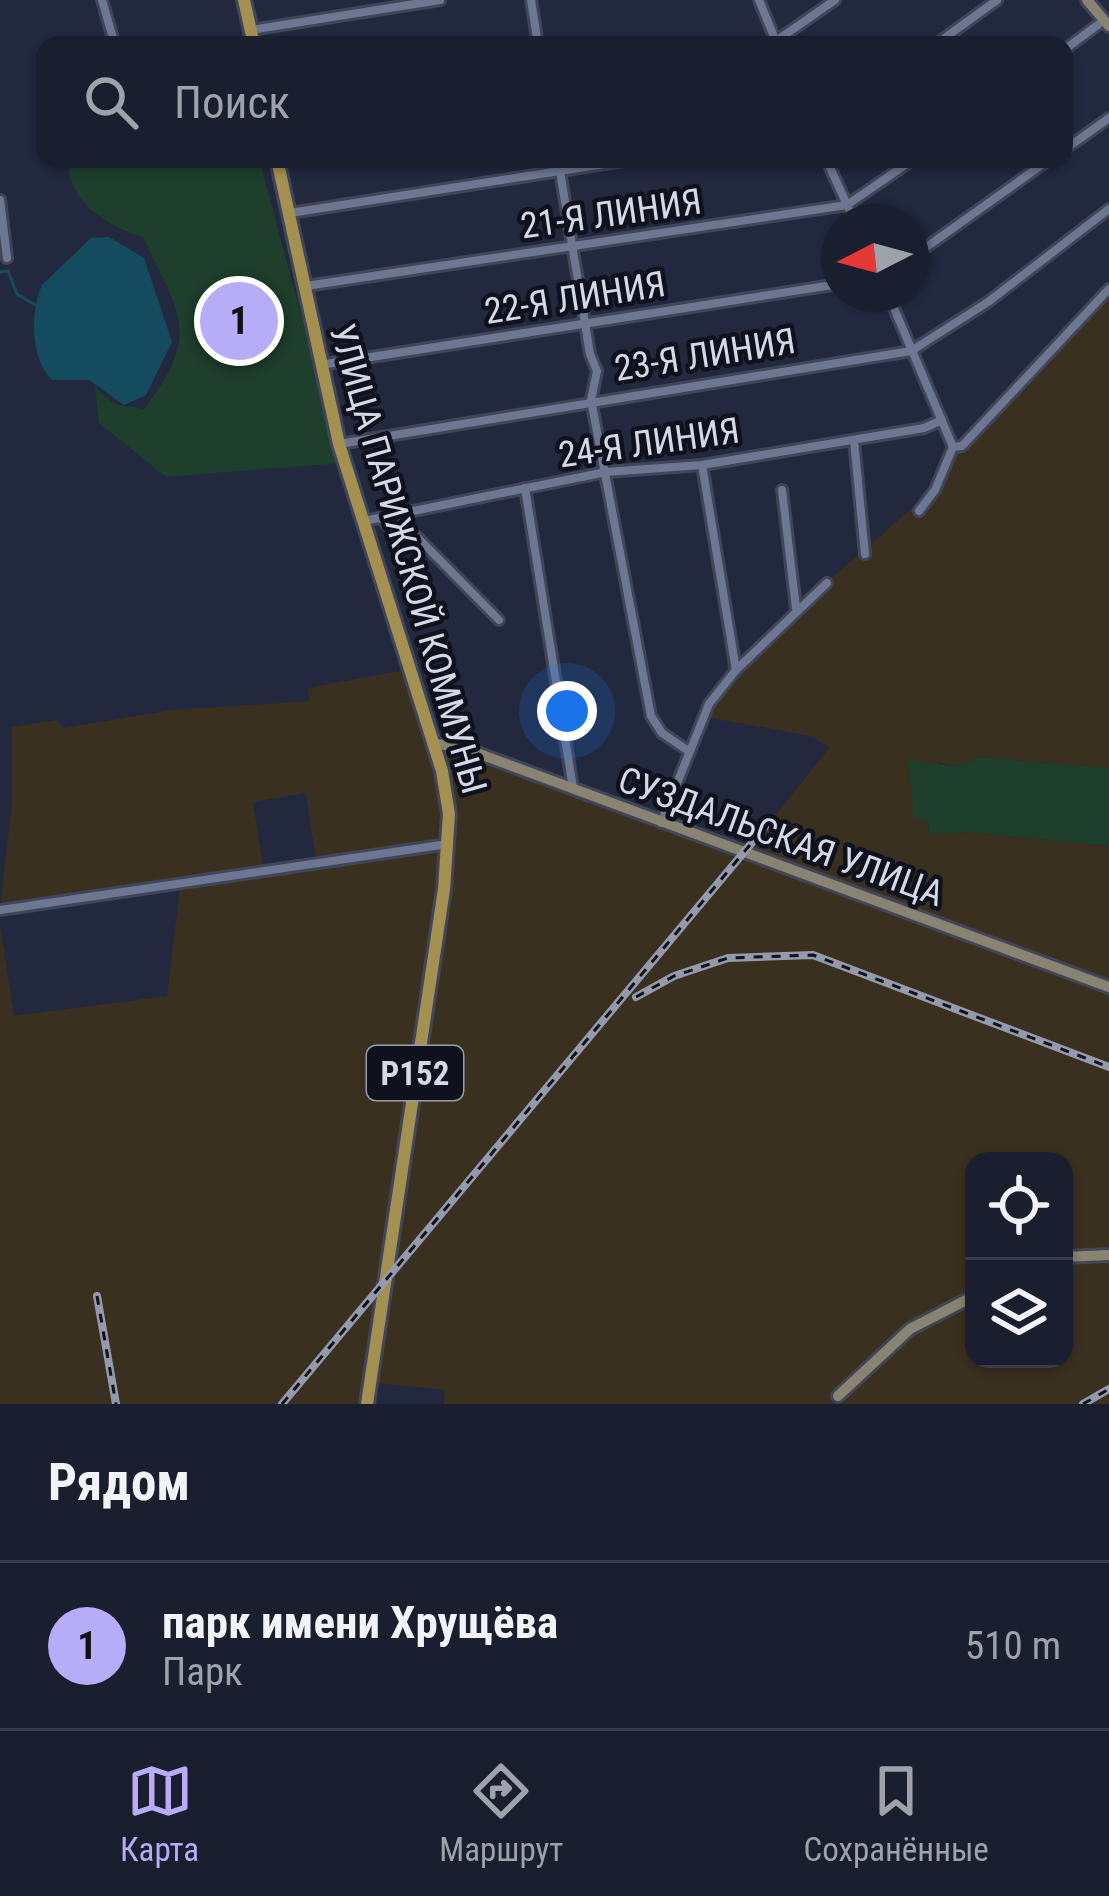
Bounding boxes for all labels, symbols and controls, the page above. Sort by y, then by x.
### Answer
search box [36,36,1073,168]
icon: search [78,69,144,135]
text: Поиск [174,76,290,129]
street label: 21-Я ЛИНИЯ [518,181,704,247]
north arrow [821,204,929,312]
street label: 22-Я ЛИНИЯ [482,263,668,333]
pin: 1 [200,276,278,366]
street label: УЛИЦА ПАРИЖСКОЙ КОММУНЫ [321,319,495,799]
street label: 23-Я ЛИНИЯ [612,320,798,390]
street label: 24-Я ЛИНИЯ [556,410,742,476]
your location [537,681,597,741]
street label: СУЗДАЛЬСКАЯ УЛИЦА [613,759,950,915]
road number: Р152 [367,1046,463,1100]
map controls [965,1152,1073,1368]
button: locate [965,1152,1073,1260]
button: layers [965,1260,1073,1368]
text: Рядом [48,1453,190,1512]
text: парк имени Хрущёва [162,1596,558,1649]
text: 1 [77,1623,97,1669]
text: 510 m [965,1623,1061,1669]
text: Парк [162,1649,243,1695]
tab: Карта [120,1758,199,1869]
tab: Маршрут [439,1758,563,1869]
tab: Сохранённые [804,1758,989,1869]

